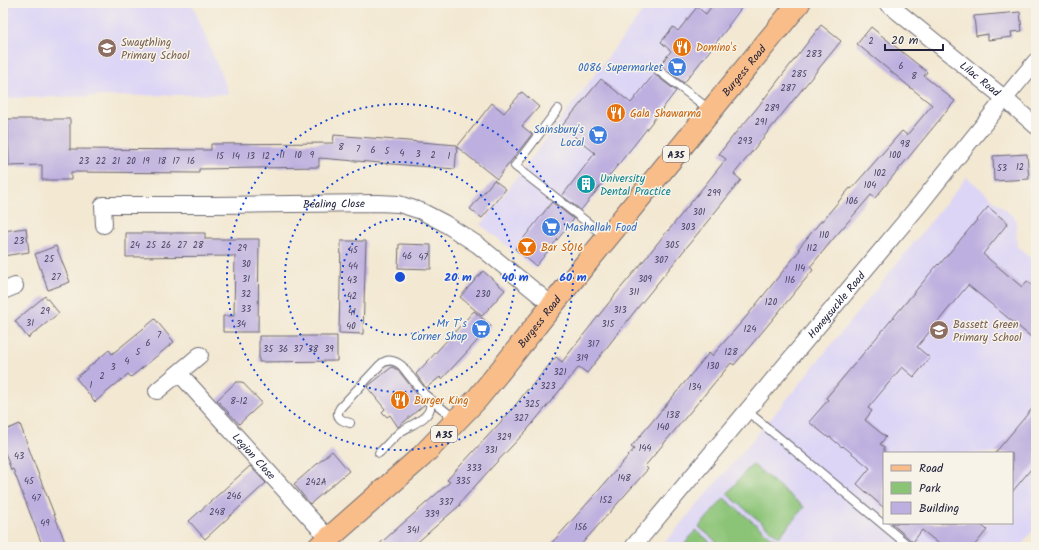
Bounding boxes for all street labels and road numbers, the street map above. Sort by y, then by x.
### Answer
street label: Burgess Road [718,41,772,101]
street label: Lilac Road [955,57,1004,102]
road number: A35 [663,146,689,162]
street label: Bealing Close [303,195,365,214]
street label: Honeysuckle Road [804,268,871,343]
street label: Burgess Road [514,292,567,352]
road number: A35 [431,426,457,442]
street label: Legion Close [227,429,280,484]

